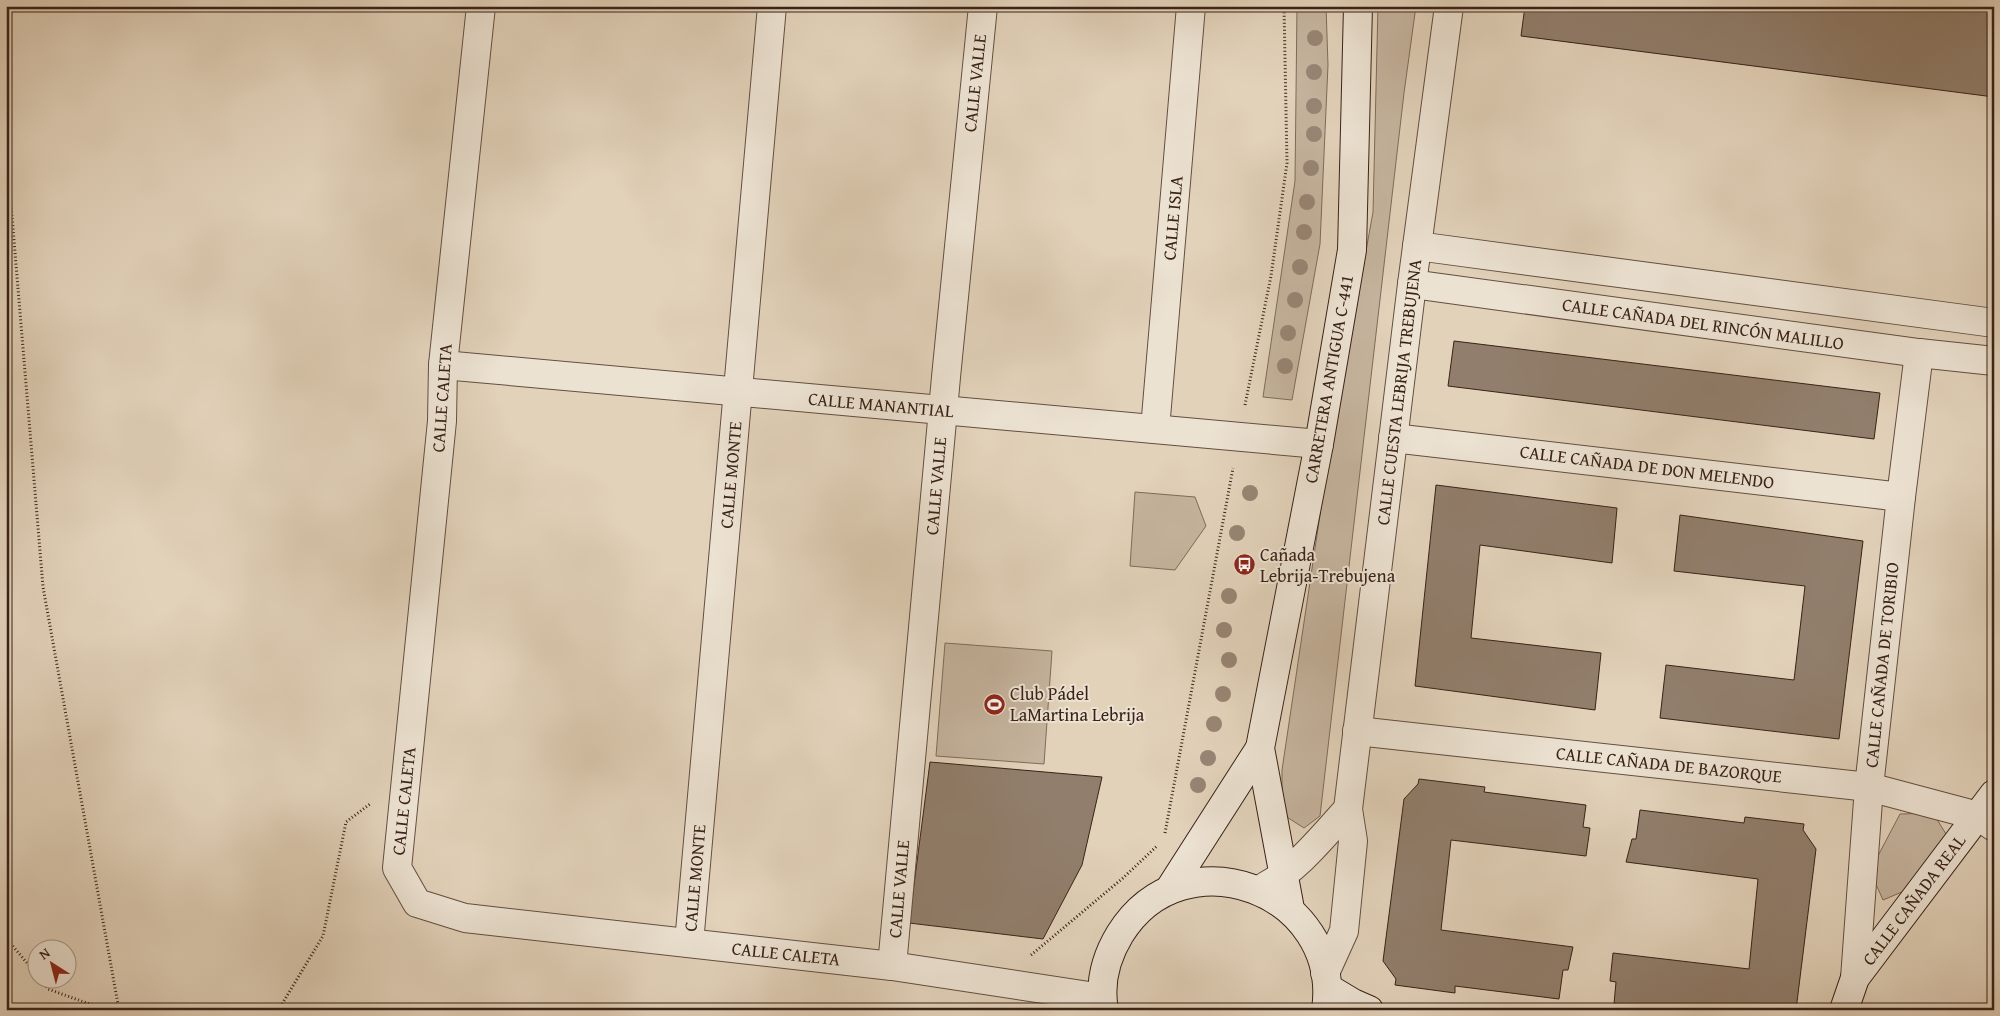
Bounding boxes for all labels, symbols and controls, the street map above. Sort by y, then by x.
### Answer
street label: CALLE VALLE [956,33,993,133]
street label: CALLE ISLA [1155,174,1190,261]
street label: CALLE CUESTA LEBRIJA TREBUJENA [1369,257,1428,527]
street label: CARRETERA ANTIGUA C-441 [1297,273,1360,485]
street label: CALLE CAÑADA DEL RINCÓN MALILLO [1560,290,1846,357]
street label: CALLE CALETA [424,343,459,453]
street label: CALLE MANANTIAL [807,385,955,424]
street label: CALLE MONTE [712,420,749,530]
street label: CALLE VALLE [918,436,953,536]
street label: CALLE CAÑADA DE DON MELENDO [1518,438,1776,496]
place label: Cañada Lebrija-Trebujena [1260,541,1396,589]
bus stop icon: Cañada Lebrija-Trebujena [1232,553,1256,577]
street label: CALLE CAÑADA DE TORIBIO [1857,561,1906,769]
place label: Club Pádel LaMartina Lebrija [1010,680,1145,728]
sports icon: Club Pádel LaMartina Lebrija [982,692,1006,716]
street label: CALLE CAÑADA DE BAZORQUE [1555,739,1783,790]
street label: CALLE CALETA [384,745,423,856]
street label: CALLE MONTE [676,823,713,933]
street label: CALLE CAÑADA REAL [1855,828,1972,971]
street label: CALLE VALLE [881,839,916,939]
street label: CALLE CALETA [731,934,842,973]
north arrow [28,938,78,988]
text: N [35,942,55,964]

